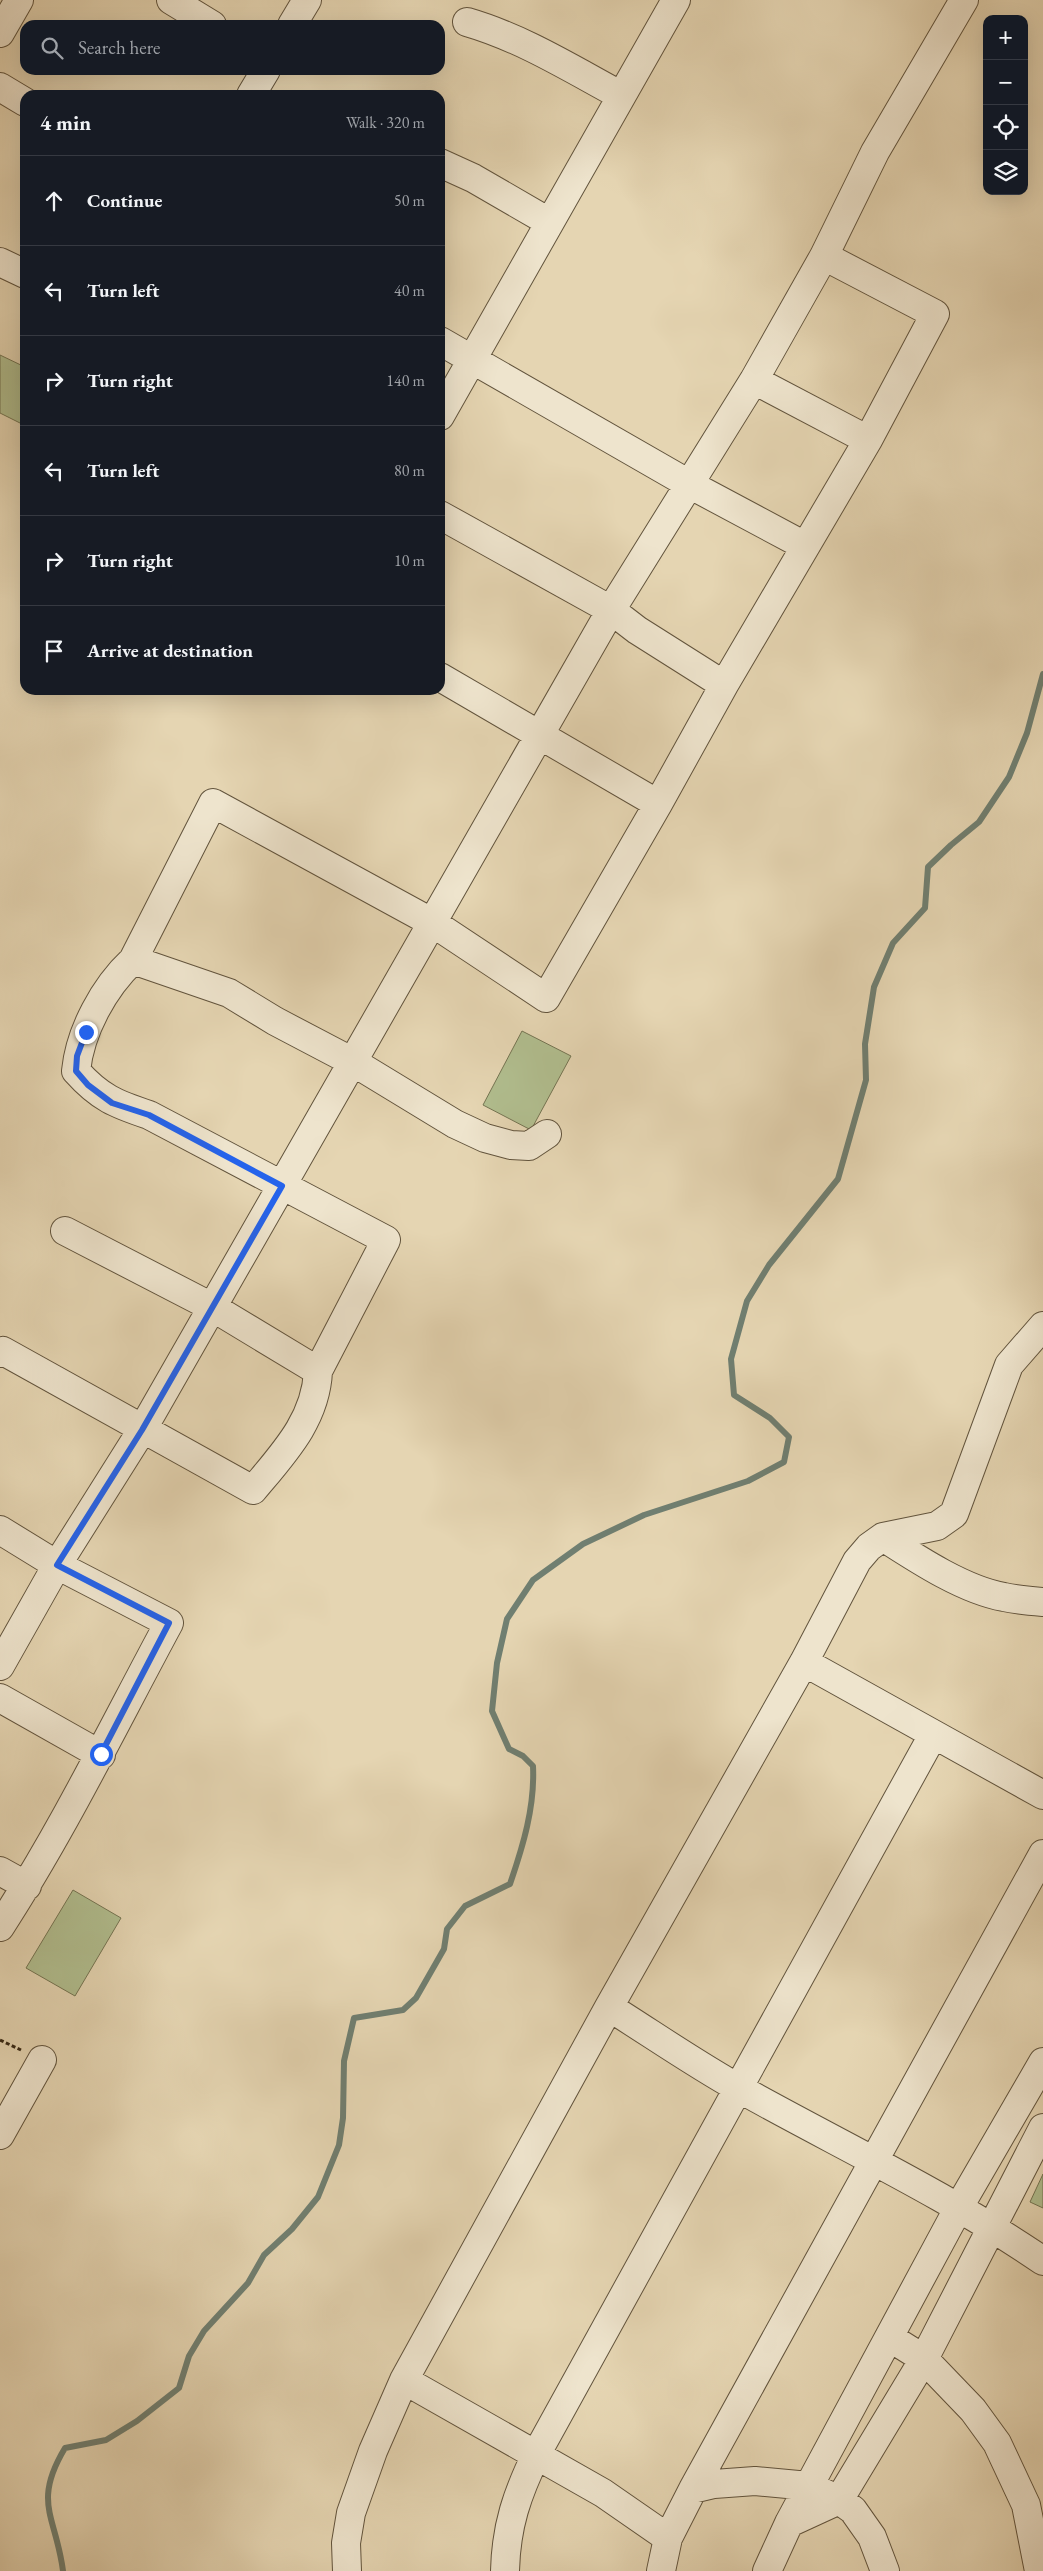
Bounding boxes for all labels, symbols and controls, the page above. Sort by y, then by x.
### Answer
map controls [983,15,1028,195]
button: + [983,15,1028,60]
search box [20,20,445,75]
icon: search [38,34,66,62]
text: Search here [78,35,160,60]
button: − [983,60,1028,105]
button: locate [983,105,1028,150]
text: 4 min [40,109,91,136]
text: Walk · 320 m [346,112,425,133]
button: layers [983,150,1028,195]
icon: ahead [40,187,68,215]
text: Continue [87,188,162,213]
text: 50 m [394,190,425,211]
icon: left [40,277,68,305]
text: Turn left [87,278,159,303]
text: 40 m [394,280,425,301]
icon: right [40,367,68,395]
text: Turn right [87,368,173,393]
text: 140 m [386,370,425,391]
icon: left [40,457,68,485]
text: Turn left [87,458,159,483]
text: 80 m [394,460,425,481]
icon: right [40,547,68,575]
text: Turn right [87,548,173,573]
text: 10 m [394,550,425,571]
icon: arrive [40,637,68,665]
text: Arrive at destination [87,638,253,663]
route end [75,1021,98,1044]
route start [90,1743,113,1766]

